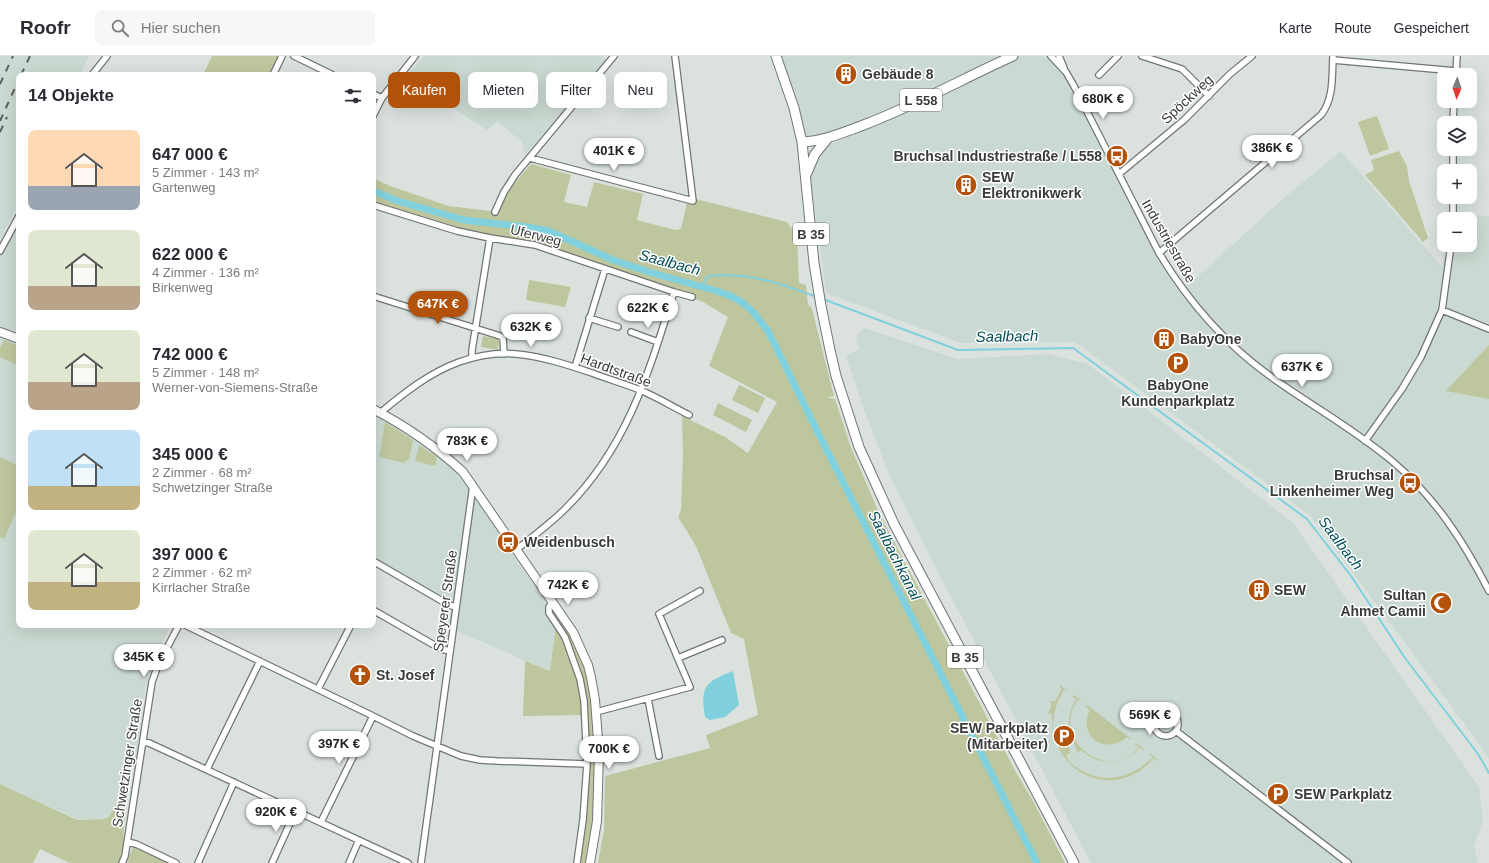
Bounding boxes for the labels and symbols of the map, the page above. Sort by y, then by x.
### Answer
building icon: Gebäude 8 [833,61,859,87]
place label: Gebäude 8 [862,66,934,82]
north arrow [1437,68,1477,108]
street label: Spöckweg [1158,71,1216,127]
pin: 680K € [1070,86,1136,120]
road number: L 558 [900,89,942,111]
pin: 386K € [1239,135,1305,169]
pin: 401K € [581,138,647,172]
bus stop icon: Bruchsal Industriestraße / L558 [1104,143,1130,169]
place label: Bruchsal Industriestraße / L558 [893,148,1102,164]
place label: SEW Elektronikwerk [982,169,1082,201]
building icon: SEW Elektronikwerk [953,172,979,198]
street label: Industriestraße [1139,197,1199,286]
street label: Uferweg [509,221,563,249]
road number: B 35 [793,223,829,245]
water label: Saalbach [638,246,702,278]
pin: 647K € [405,291,471,325]
pin: 622K € [615,295,681,329]
pin: 632K € [498,314,564,348]
building icon: BabyOne [1151,326,1177,352]
water label: Saalbach [976,327,1038,345]
place label: BabyOne [1180,331,1242,347]
street label: Hardtstraße [579,350,654,390]
parking icon: BabyOne Kundenparkplatz [1165,350,1191,376]
pin: 637K € [1269,354,1335,388]
place label: BabyOne Kundenparkplatz [1121,377,1235,409]
pin: 783K € [434,428,500,462]
place label: Bruchsal Linkenheimer Weg [1270,467,1394,499]
bus stop icon: Bruchsal Linkenheimer Weg [1397,470,1423,496]
water label: Saalbachkanal [865,507,925,603]
water label: Saalbach [1315,513,1367,573]
bus stop icon: Weidenbusch [495,529,521,555]
place label: Weidenbusch [524,534,615,550]
street label: Speyerer Straße [430,549,460,653]
pin: 742K € [535,572,601,606]
building icon: SEW [1246,577,1272,603]
place label: SEW [1274,582,1307,598]
place label: Sultan Ahmet Camii [1340,587,1426,619]
mosque icon: Sultan Ahmet Camii [1428,590,1454,616]
pin: 345K € [111,644,177,678]
road number: B 35 [947,646,983,668]
church icon: St. Josef [347,662,373,688]
place label: St. Josef [376,667,435,683]
street label: Schwetzinger Straße [109,697,145,828]
pin: 569K € [1117,702,1183,736]
place label: SEW Parkplatz (Mitarbeiter) [950,720,1048,752]
parking icon: SEW Parkplatz (Mitarbeiter) [1051,723,1077,749]
pin: 397K € [306,731,372,765]
pin: 700K € [576,736,642,770]
parking icon: SEW Parkplatz [1265,781,1291,807]
place label: SEW Parkplatz [1294,786,1392,802]
pin: 920K € [243,799,309,833]

